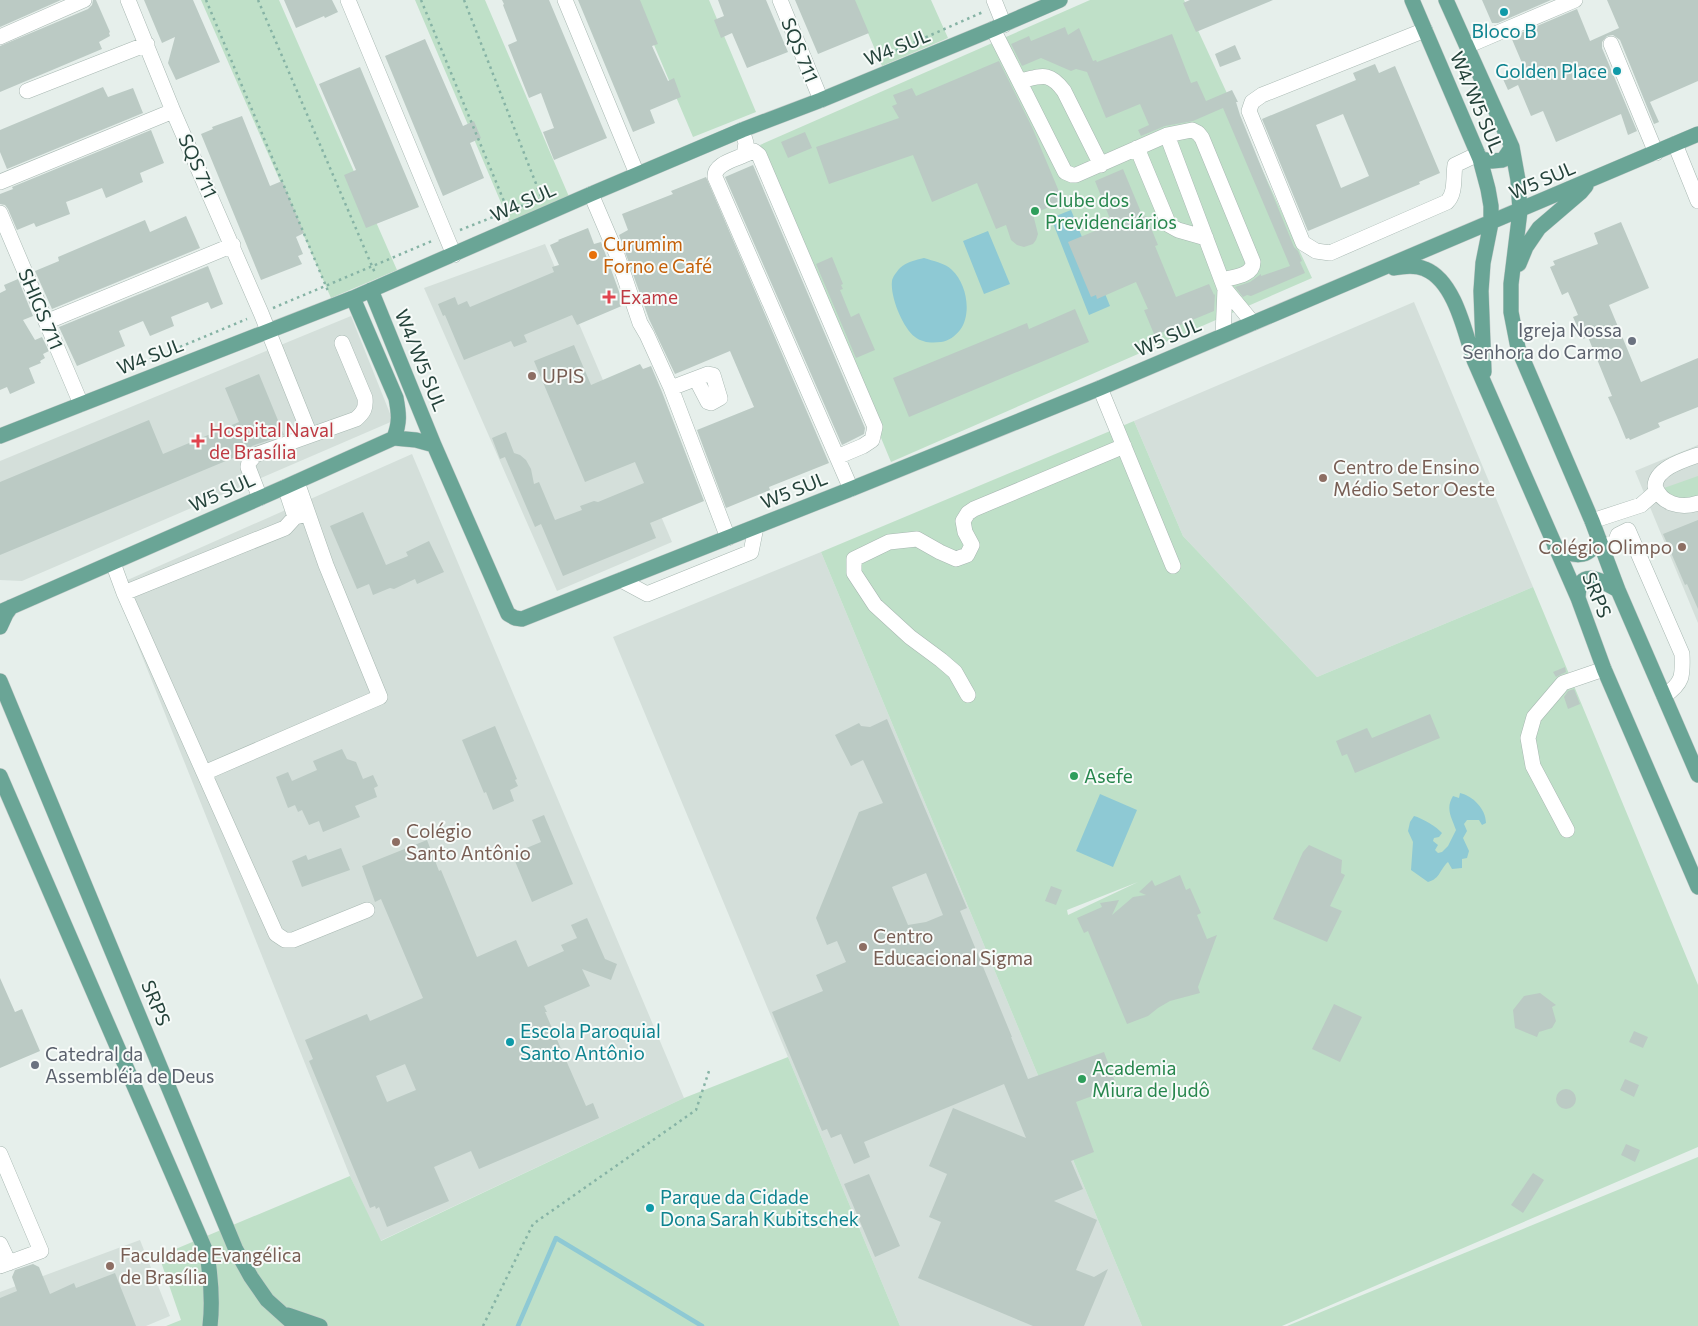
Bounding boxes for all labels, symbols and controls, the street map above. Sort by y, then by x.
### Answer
marker: Bloco B [1498,6,1510,18]
street label: SQS 711 [777,14,824,86]
place label: Bloco B [1471,19,1537,42]
street label: W4 SUL [860,23,933,70]
street label: W4/W5 SUL [1446,48,1509,156]
place label: Golden Place [1495,59,1607,82]
marker: Golden Place [1611,65,1623,77]
street label: SQS 711 [174,130,223,201]
street label: W5 SUL [1505,155,1579,204]
street label: W4 SUL [487,177,559,226]
place label: Clube dos Previdenciários [1045,188,1177,233]
marker: Clube dos Previdenciários [1029,205,1041,217]
place label: Curumim Forno e Café [603,232,712,277]
marker: Curumim Forno e Café [587,249,599,261]
street label: SHIGS 711 [14,265,69,353]
place label: Exame [620,285,678,308]
marker: Exame [602,290,616,304]
street label: W4/W5 SUL [391,306,452,414]
street label: W5 SUL [1131,312,1205,361]
place label: Igreja Nossa Senhora do Carmo [1462,318,1622,363]
street label: W4 SUL [113,332,186,379]
marker: Igreja Nossa Senhora do Carmo [1626,335,1638,347]
place label: UPIS [542,364,584,387]
marker: UPIS [526,370,538,382]
place label: Hospital Naval de Brasília [209,418,334,463]
marker: Hospital Naval de Brasília [191,434,205,448]
place label: Centro de Ensino Médio Setor Oeste [1333,455,1495,500]
street label: W5 SUL [757,466,831,513]
street label: W5 SUL [185,467,258,516]
marker: Centro de Ensino Médio Setor Oeste [1317,472,1329,484]
place label: Colégio Olimpo [1538,535,1672,558]
marker: Colégio Olimpo [1676,541,1688,553]
street label: SRPS [1578,569,1617,621]
place label: Asefe [1084,764,1133,787]
marker: Asefe [1068,770,1080,782]
place label: Colégio Santo Antônio [406,819,531,864]
marker: Colégio Santo Antônio [390,836,402,848]
place label: Centro Educacional Sigma [873,924,1033,969]
marker: Centro Educacional Sigma [857,941,869,953]
street label: SRPS [137,977,176,1029]
place label: Escola Paroquial Santo Antônio [520,1019,661,1064]
marker: Escola Paroquial Santo Antônio [504,1036,516,1048]
place label: Catedral da Assembléia de Deus [45,1042,214,1087]
place label: Academia Miura de Judô [1092,1056,1210,1101]
marker: Catedral da Assembléia de Deus [29,1059,41,1071]
marker: Academia Miura de Judô [1076,1073,1088,1085]
place label: Parque da Cidade Dona Sarah Kubitschek [660,1185,859,1230]
marker: Parque da Cidade Dona Sarah Kubitschek [644,1202,656,1214]
place label: Faculdade Evangélica de Brasília [120,1243,301,1288]
marker: Faculdade Evangélica de Brasília [104,1260,116,1272]

